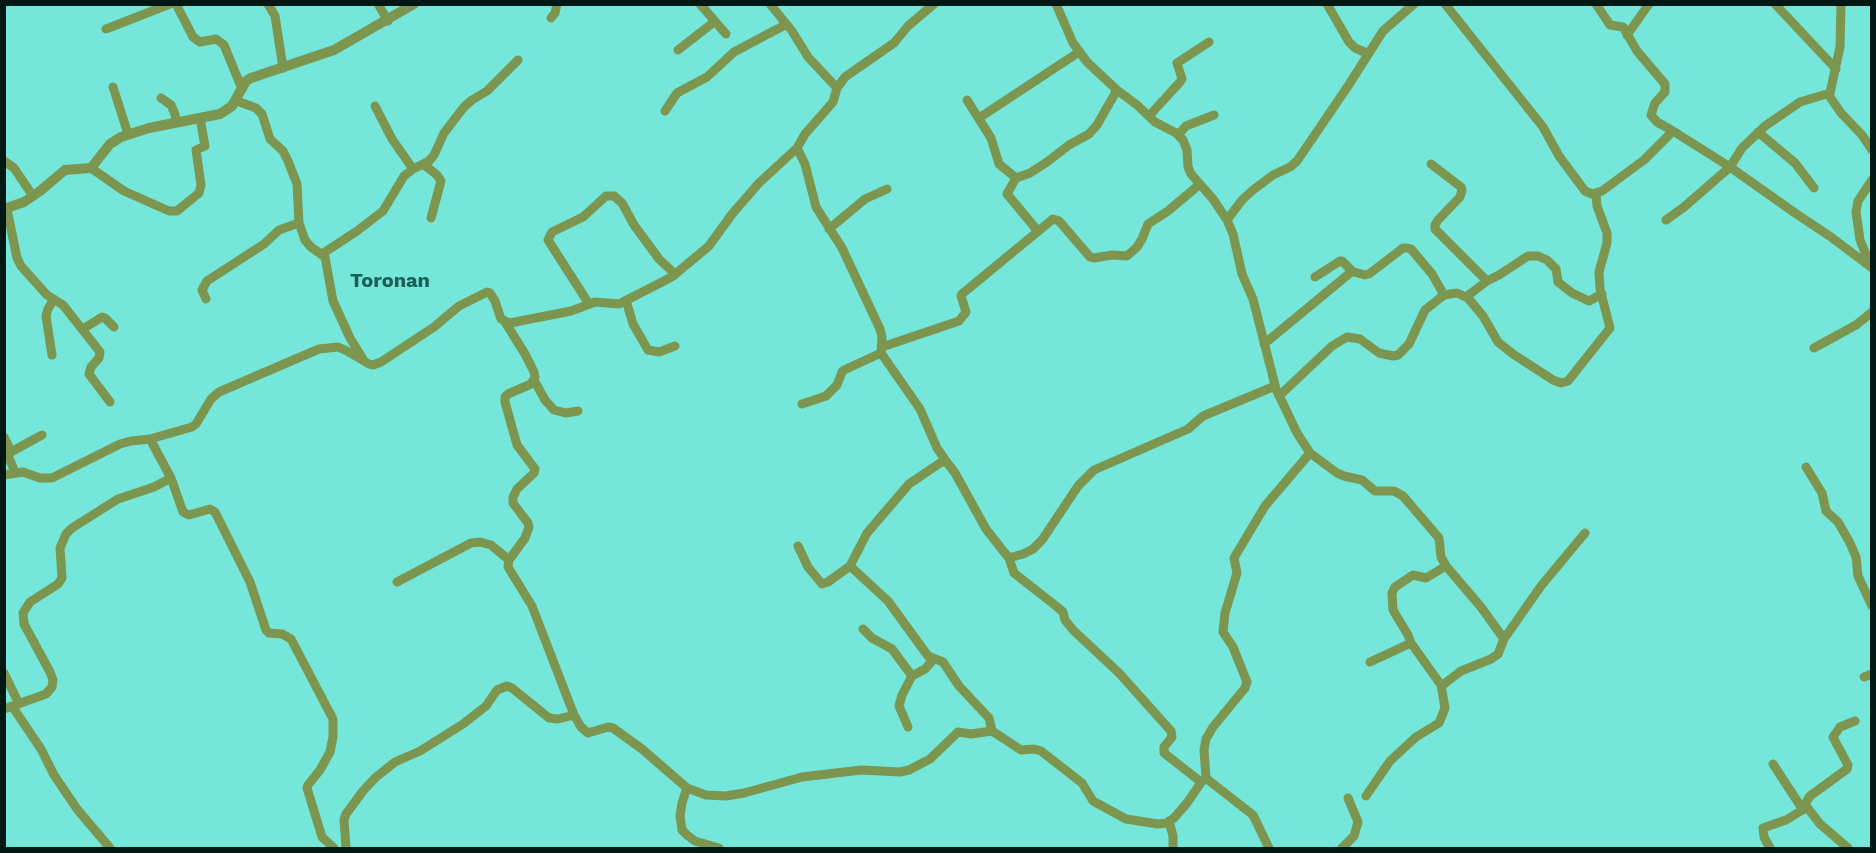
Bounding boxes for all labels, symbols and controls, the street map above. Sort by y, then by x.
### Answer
district label: Toronan [350,269,430,293]

